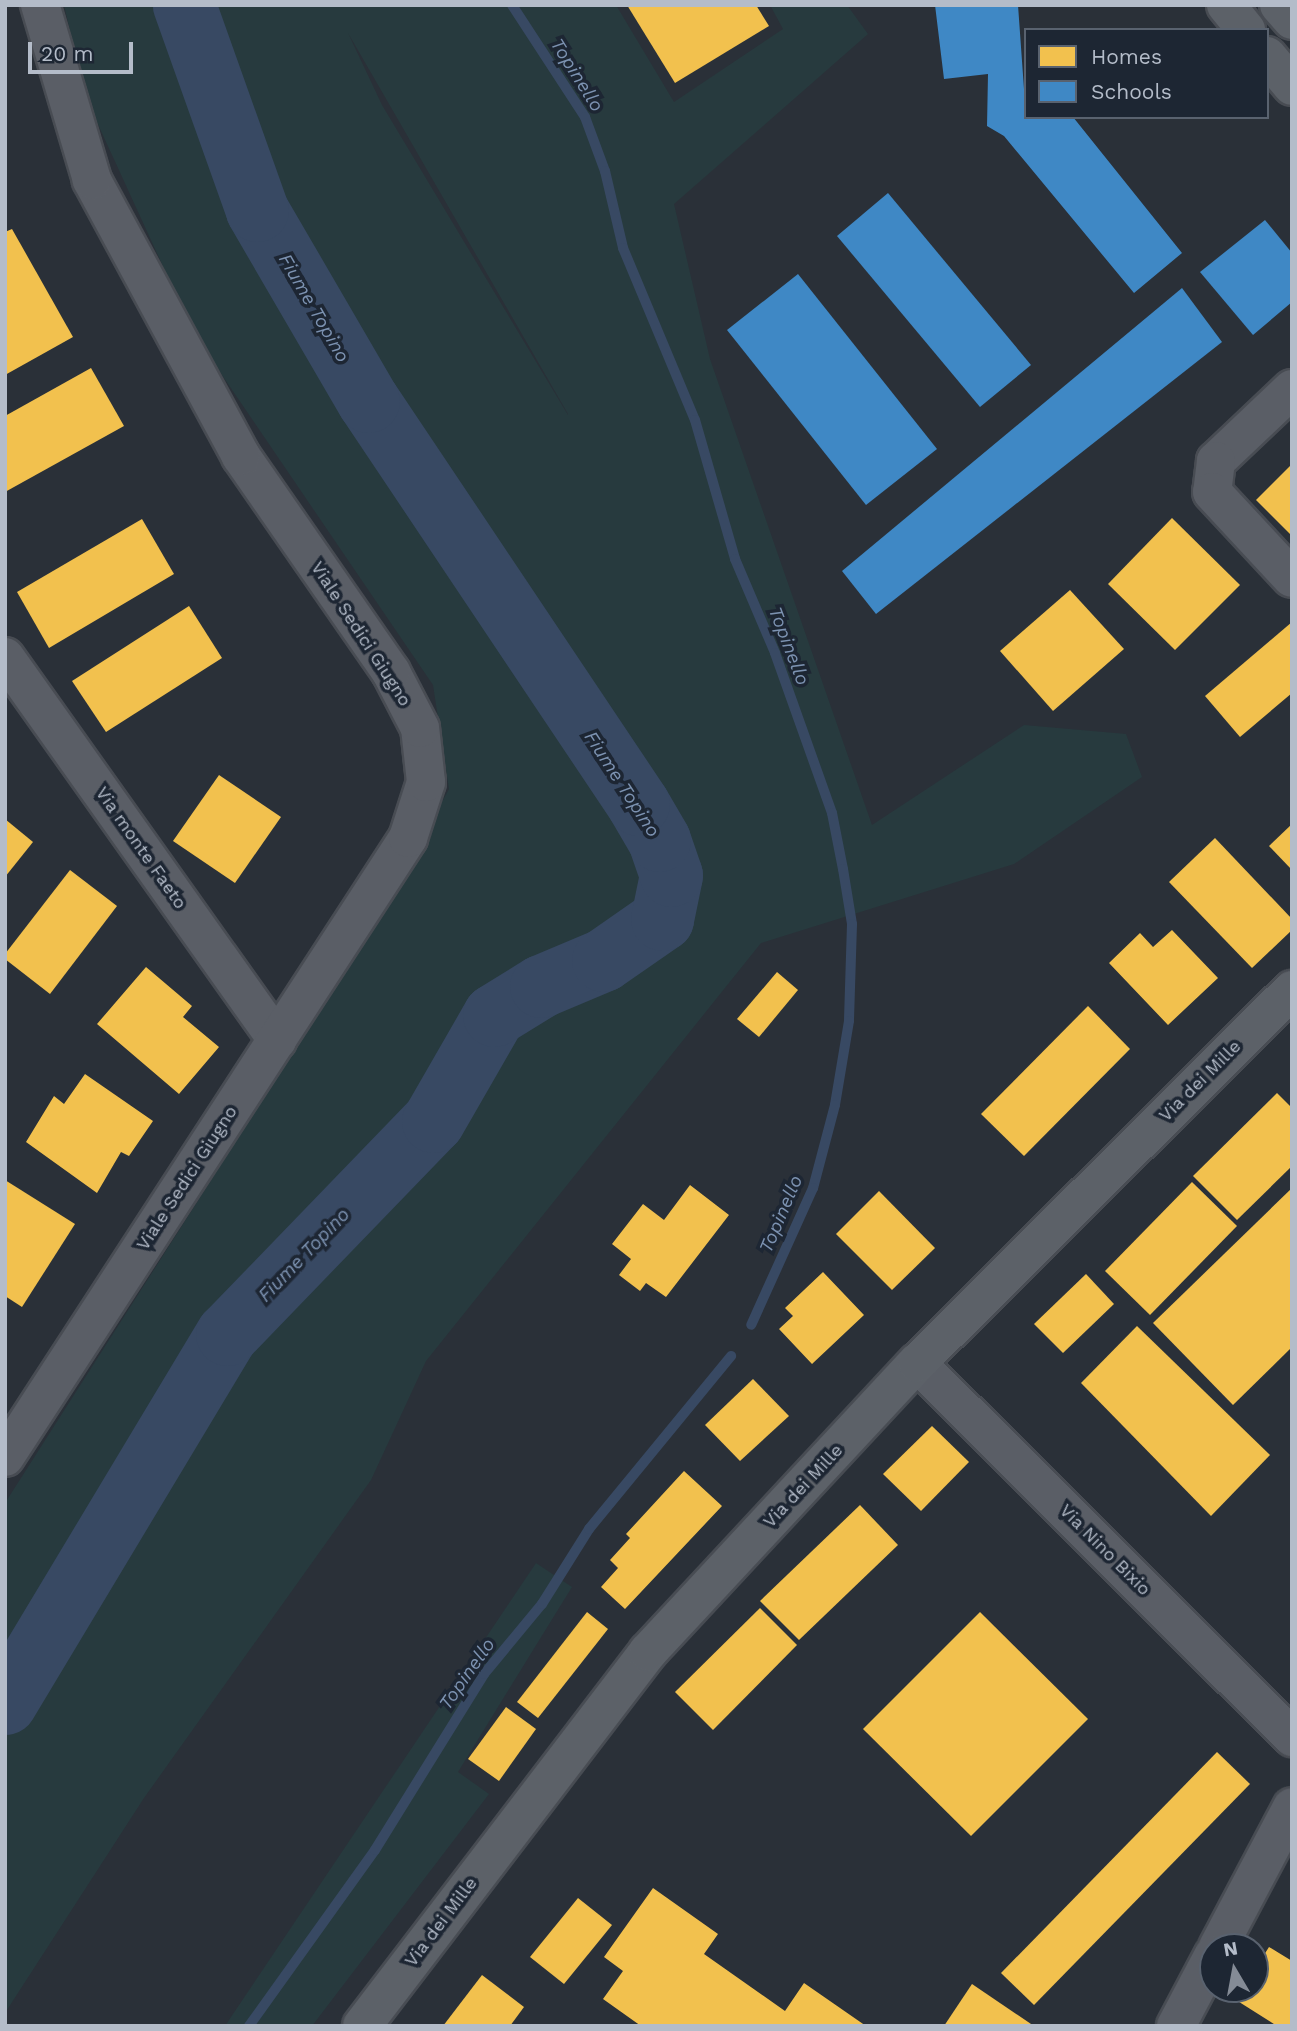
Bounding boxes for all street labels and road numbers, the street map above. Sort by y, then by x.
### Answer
street label: Viale Sedici Giugno [306,558,416,710]
street label: Via monte Faeto [91,783,191,913]
street label: Via dei Mille [1155,1036,1245,1126]
street label: Viale Sedici Giugno [132,1102,242,1254]
street label: Via dei Mille [759,1440,847,1532]
street label: Via Nino Bixio [1055,1500,1155,1600]
street label: Via dei Mille [400,1873,482,1971]

